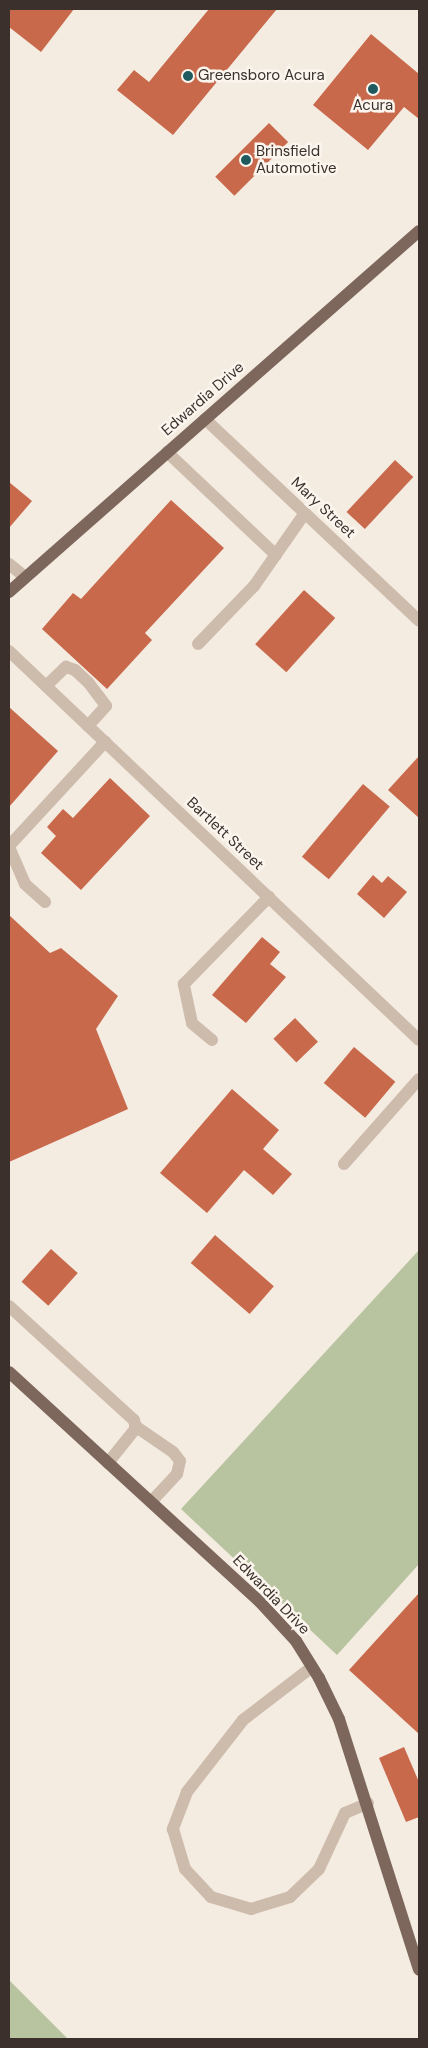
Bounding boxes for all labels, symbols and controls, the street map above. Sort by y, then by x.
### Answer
place label: Greensboro Acura [198,67,325,85]
marker: Greensboro Acura [182,70,194,82]
marker: Acura [367,83,379,95]
place label: Acura [353,97,393,115]
place label: Brinsfield Automotive [256,142,336,177]
marker: Brinsfield Automotive [240,154,252,166]
street label: Edwardia Drive [158,358,248,440]
street label: Mary Street [287,474,359,542]
street label: Bartlett Street [183,794,267,874]
street label: Edwardia Drive [229,1552,313,1638]

